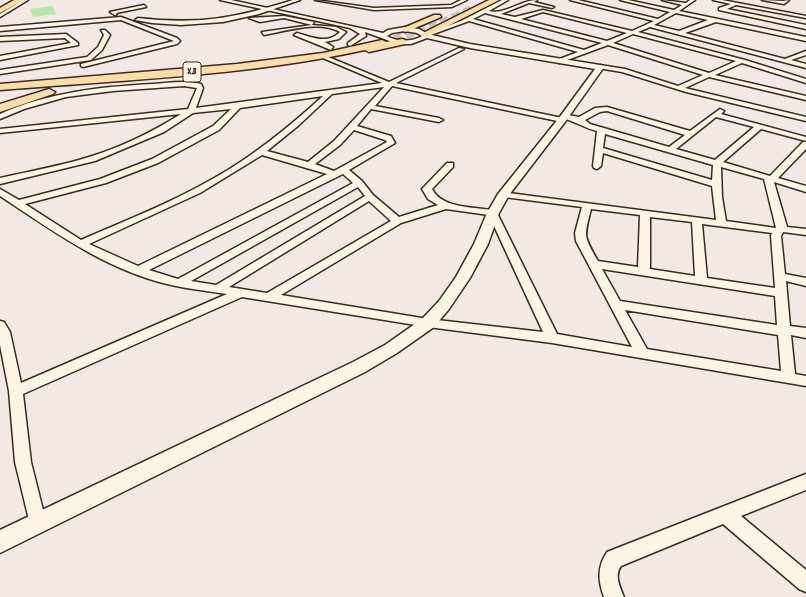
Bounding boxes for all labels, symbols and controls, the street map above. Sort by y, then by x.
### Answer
road number: X3 [183,62,201,82]

